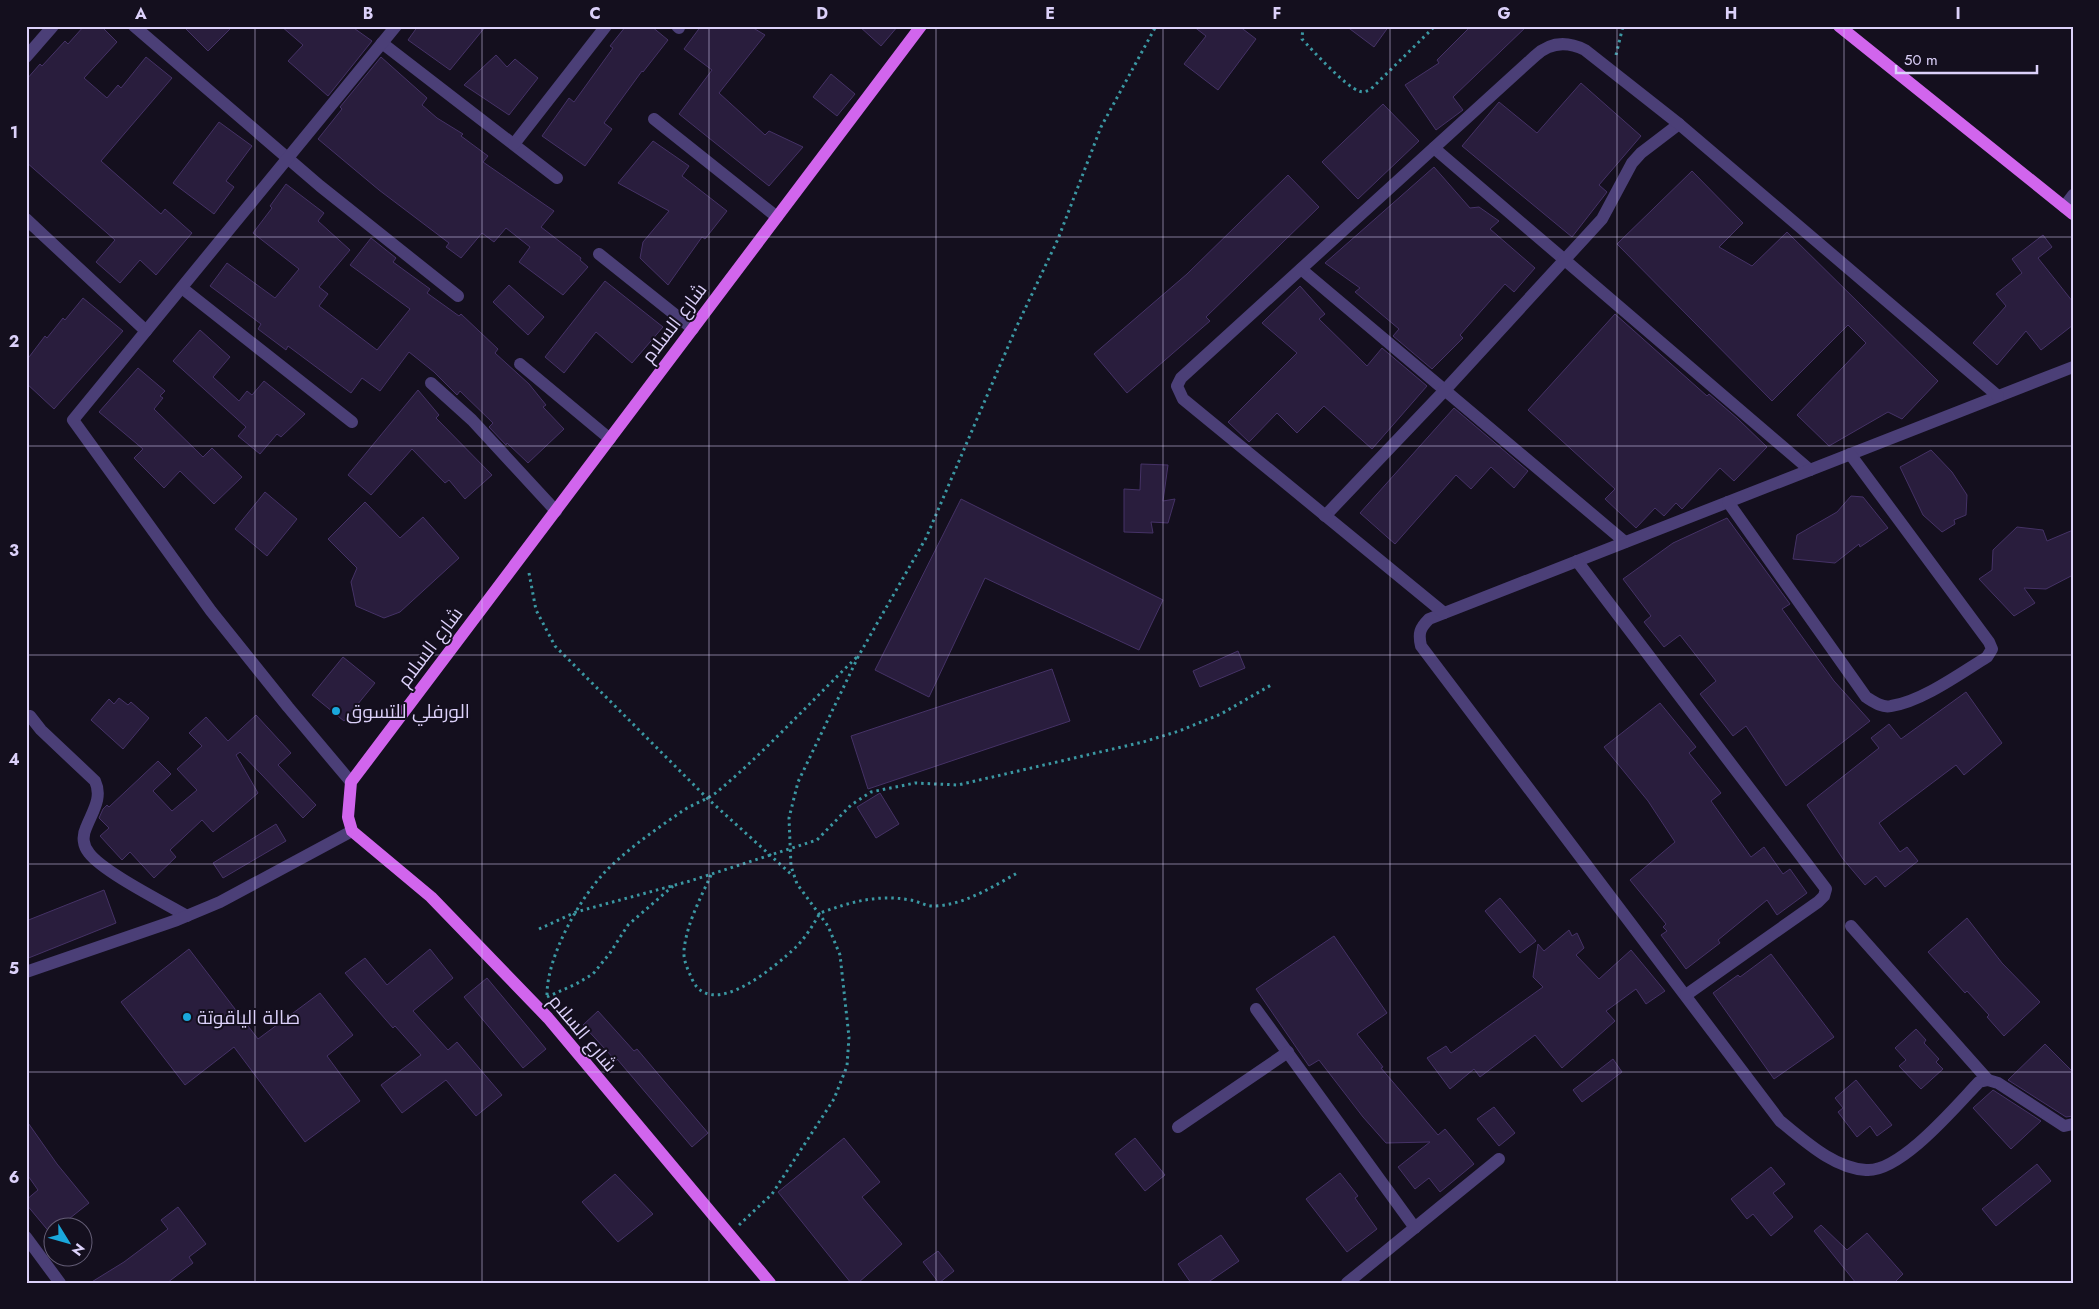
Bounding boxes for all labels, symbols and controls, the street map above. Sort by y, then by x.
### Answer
text: A [134,2,147,25]
text: B [363,2,373,25]
text: C [589,2,601,25]
text: D [816,2,828,25]
text: E [1045,2,1055,25]
text: F [1273,2,1281,25]
text: G [1497,2,1511,25]
text: H [1725,2,1737,25]
text: I [1955,2,1961,25]
scale bar [1896,42,2038,74]
text: 50 m [1904,49,1938,71]
text: 1 [10,121,18,144]
street label: شارع السلام [635,277,713,369]
text: 2 [9,330,19,353]
text: 3 [9,539,19,562]
street label: شارع السلام [391,601,469,693]
place label: الورفلي للتسوق [346,698,470,726]
marker: الورفلي للتسوق [330,705,342,717]
text: 4 [8,748,20,771]
text: 5 [9,957,19,980]
street label: شارع السلام [543,988,623,1078]
place label: صالة الياقوتة [197,1004,300,1031]
marker: صالة الياقوتة [181,1011,193,1023]
text: 6 [9,1166,19,1189]
north arrow [42,1216,92,1266]
text: N [67,1239,90,1260]

